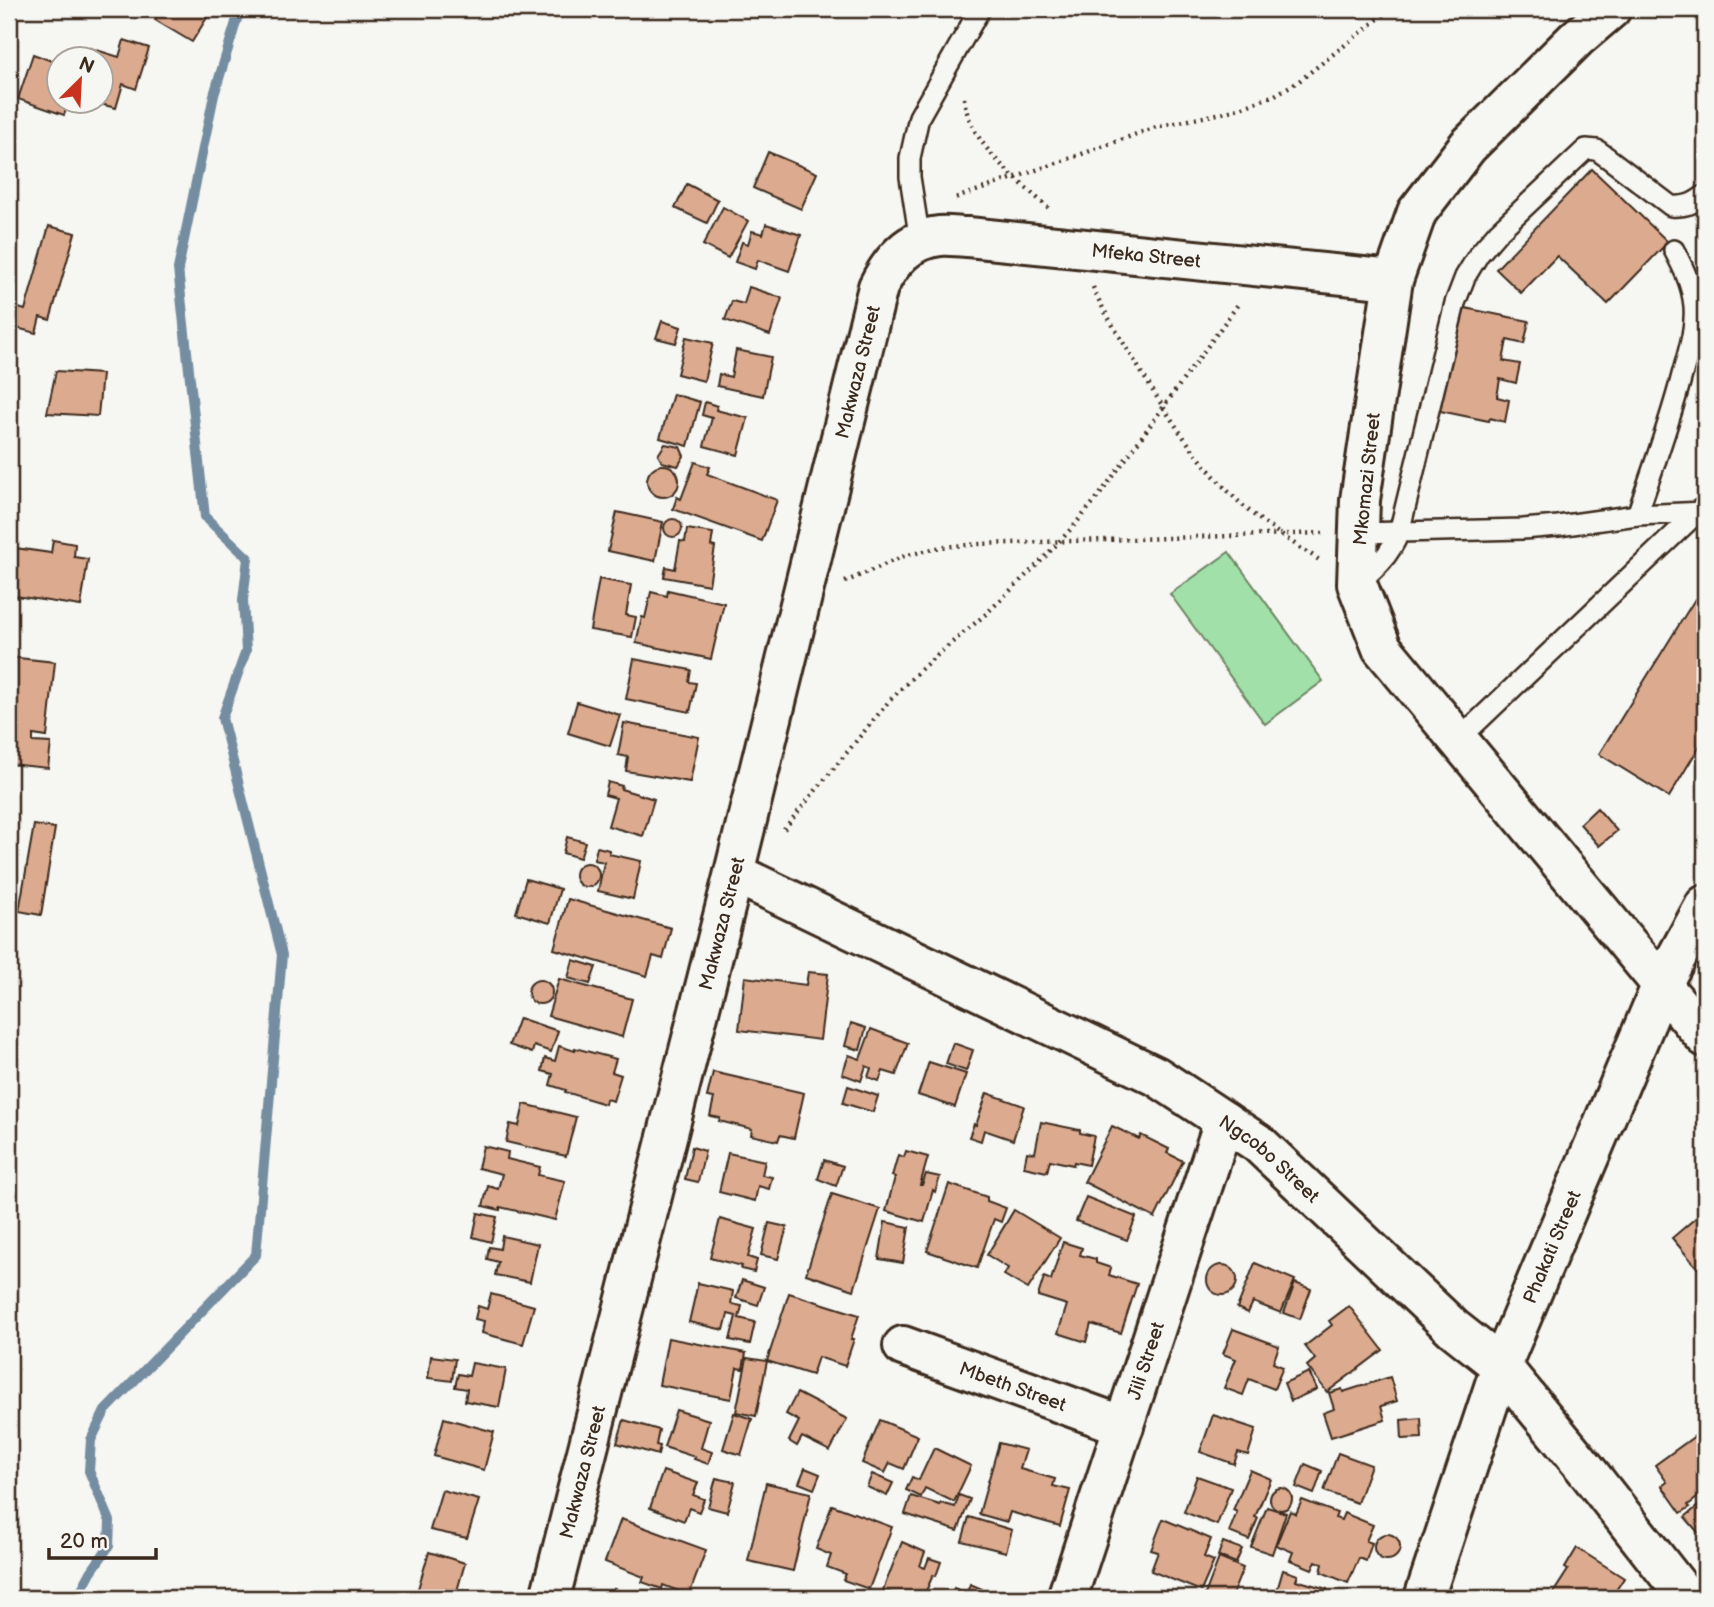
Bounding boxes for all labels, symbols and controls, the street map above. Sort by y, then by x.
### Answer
north arrow [46,46,116,116]
text: N [75,52,98,79]
street label: Mfeka Street [1091,240,1202,274]
street label: Makwaza Street [831,303,886,441]
street label: Mkomazi Street [1349,412,1386,547]
street label: Makwaza Street [695,855,751,993]
street label: Ngcobo Street [1214,1111,1324,1208]
street label: Phakati Street [1519,1187,1587,1307]
street label: Jili Street [1123,1319,1170,1403]
street label: Mbeth Street [956,1357,1069,1417]
street label: Makwaza Street [555,1403,611,1541]
scale bar [49,1516,156,1560]
text: 20 m [60,1529,108,1554]

